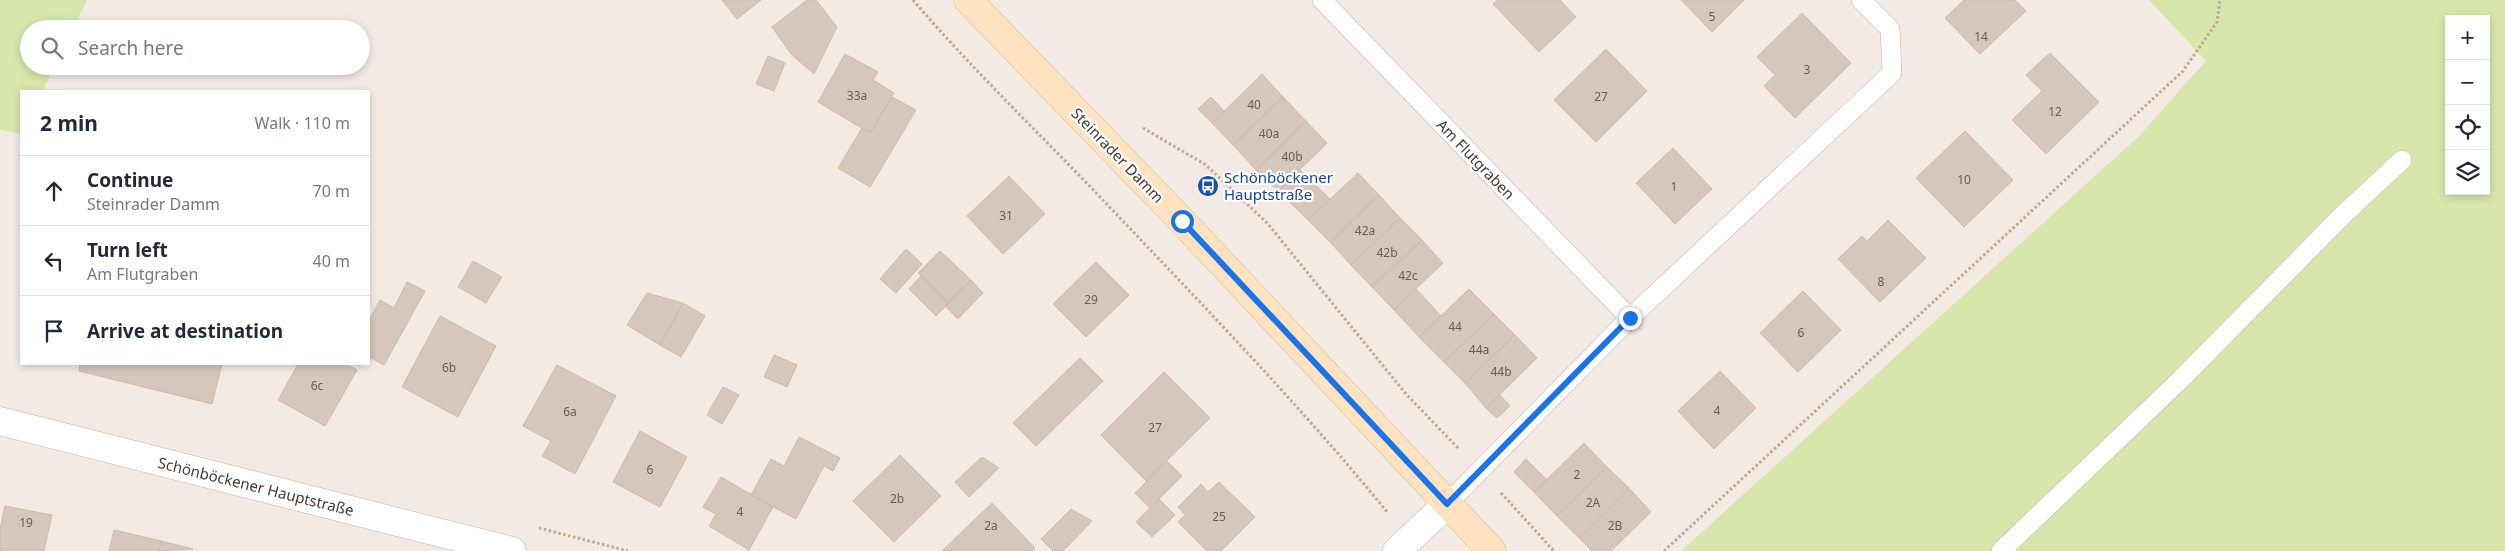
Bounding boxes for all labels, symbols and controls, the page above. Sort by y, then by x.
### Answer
house number: 5 [1709,8,1716,25]
map controls [2445,15,2490,195]
button: + [2445,15,2490,60]
search box [20,20,370,75]
house number: 14 [1974,28,1988,45]
icon: search [38,34,66,62]
text: Search here [78,35,184,61]
button: − [2445,60,2490,105]
house number: 3 [1804,61,1811,78]
house number: 33a [847,87,867,104]
house number: 27 [1594,88,1608,105]
house number: 40 [1247,96,1261,113]
street label: Steinrader Damm [1067,103,1169,207]
house number: 12 [2048,103,2062,120]
button: locate [2445,105,2490,150]
text: 2 min [40,109,98,137]
text: Walk · 110 m [255,112,350,134]
street label: Am Flutgraben [1433,115,1519,203]
house number: 40a [1259,125,1279,142]
house number: 40b [1281,148,1303,165]
button: layers [2445,150,2490,195]
text: Continue [87,167,173,193]
place label: Schönböckener Hauptstraße [1224,167,1333,204]
house number: 10 [1957,171,1971,188]
bus stop icon: Schönböckener Hauptstraße [1196,174,1220,198]
icon: ahead [40,177,68,205]
house number: 1 [1671,178,1677,195]
text: 70 m [313,180,350,202]
text: Steinrader Damm [87,193,220,215]
house number: 31 [999,207,1013,224]
route start [1171,210,1194,233]
house number: 42a [1355,222,1375,239]
text: Turn left [87,237,168,263]
house number: 42b [1376,244,1398,261]
icon: left [40,247,68,275]
text: 40 m [313,250,350,272]
text: Am Flutgraben [87,263,198,285]
house number: 42c [1398,267,1418,284]
house number: 8 [1878,273,1885,290]
house number: 29 [1084,291,1098,308]
route end [1619,307,1642,330]
icon: arrive [40,317,68,345]
text: Arrive at destination [87,318,283,344]
house number: 44 [1448,318,1462,335]
house number: 6 [1798,324,1805,341]
house number: 44a [1469,341,1489,358]
house number: 6b [442,359,456,376]
house number: 44b [1490,363,1512,380]
house number: 6c [311,377,324,394]
house number: 4 [1714,402,1721,419]
house number: 6a [563,403,577,420]
house number: 27 [1148,419,1162,436]
street label: Schönböckener Hauptstraße [156,452,356,520]
house number: 6 [647,461,654,478]
house number: 2 [1574,466,1581,483]
house number: 2b [890,490,904,507]
house number: 2A [1586,494,1601,511]
house number: 4 [737,503,744,520]
house number: 25 [1212,508,1226,525]
house number: 19 [19,514,33,531]
house number: 2a [984,517,998,534]
house number: 2B [1608,517,1623,534]

